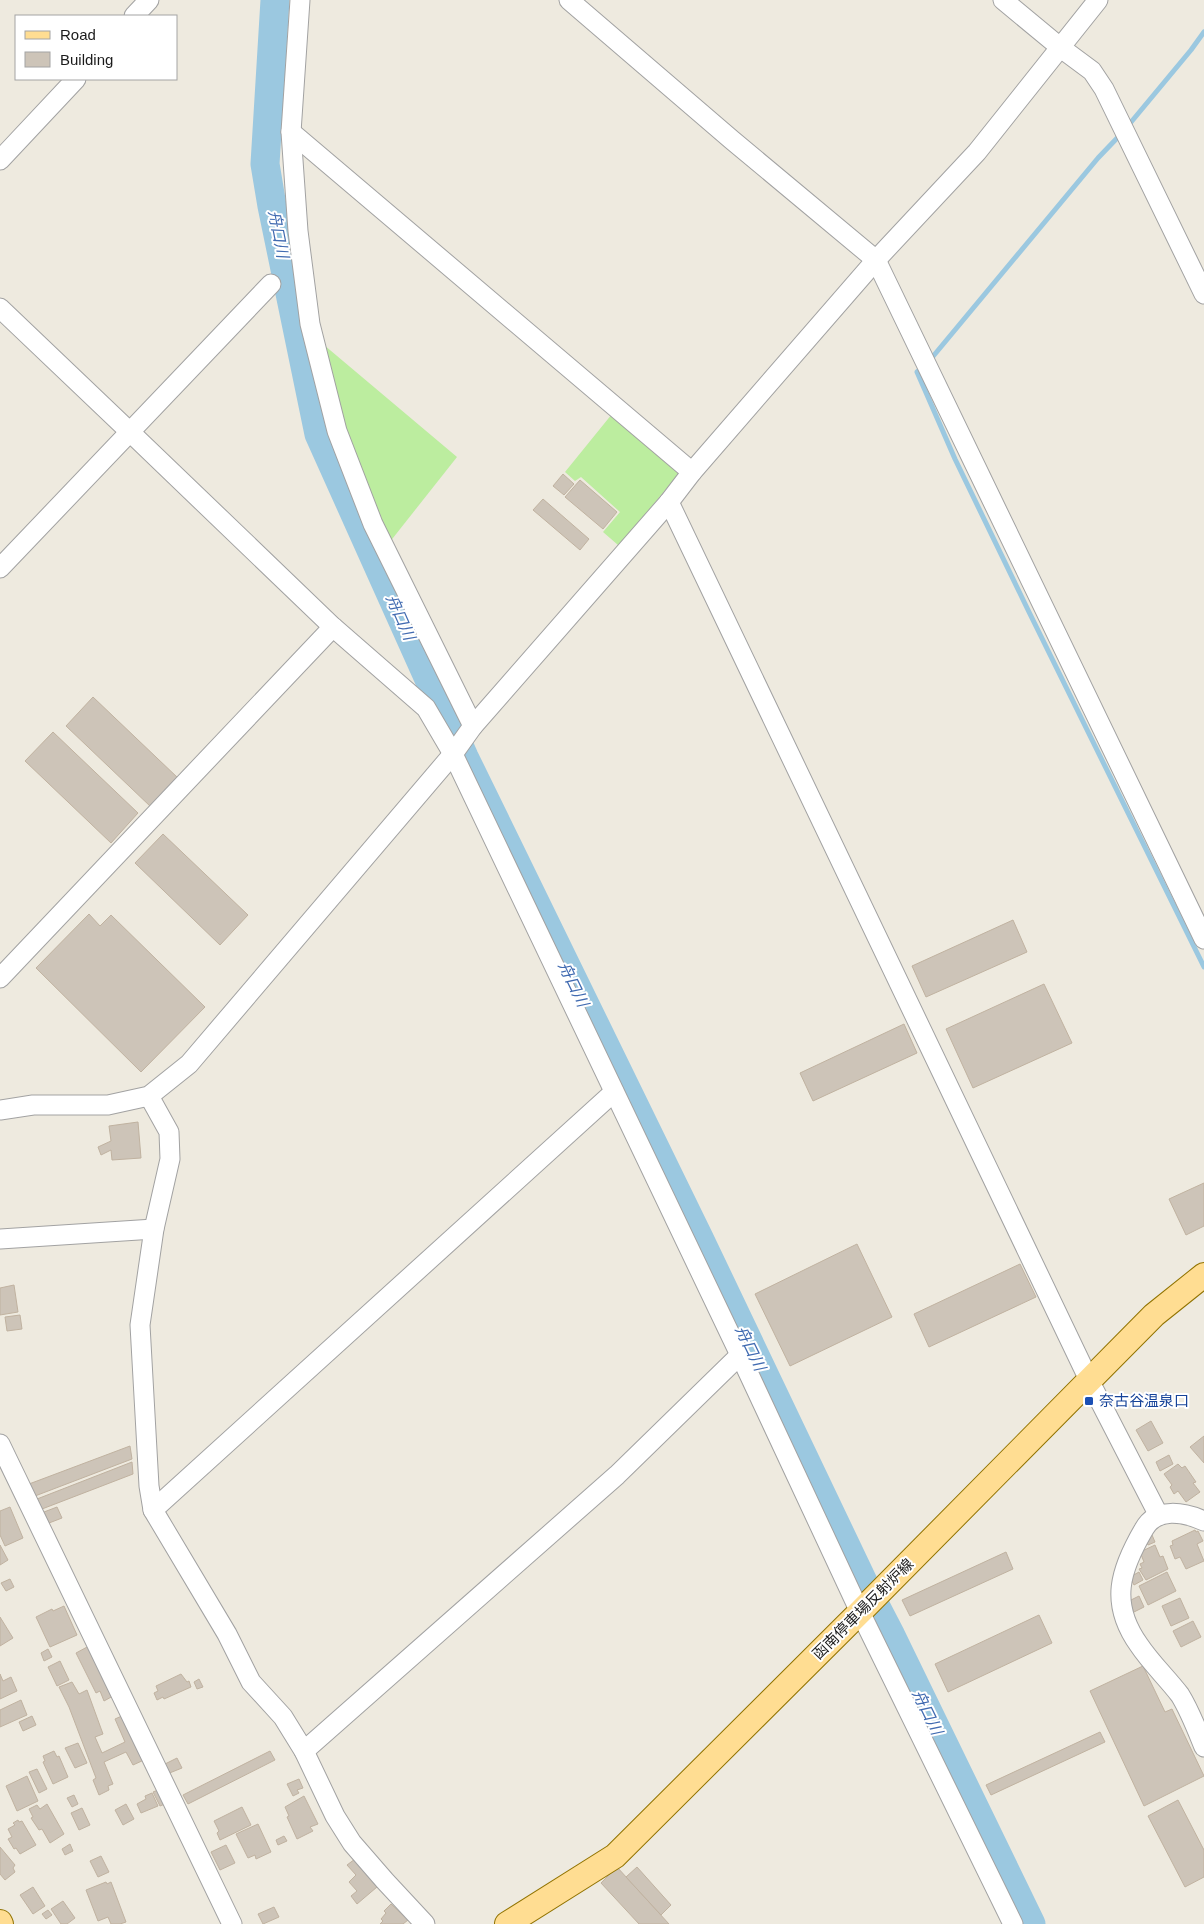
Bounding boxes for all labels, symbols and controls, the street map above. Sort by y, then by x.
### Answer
legend [15,15,178,80]
text: Road [60,26,96,43]
text: Building [60,51,113,68]
water label: 舟口川 [266,209,292,261]
water label: 舟口川 [383,592,419,644]
water label: 舟口川 [555,959,593,1011]
water label: 舟口川 [732,1323,770,1375]
place label: 奈古谷温泉口 [1099,1392,1189,1409]
marker: 奈古谷温泉口 [1083,1395,1095,1407]
street label: 函南停車場反射炉線 [809,1555,916,1662]
water label: 舟口川 [909,1687,947,1739]

